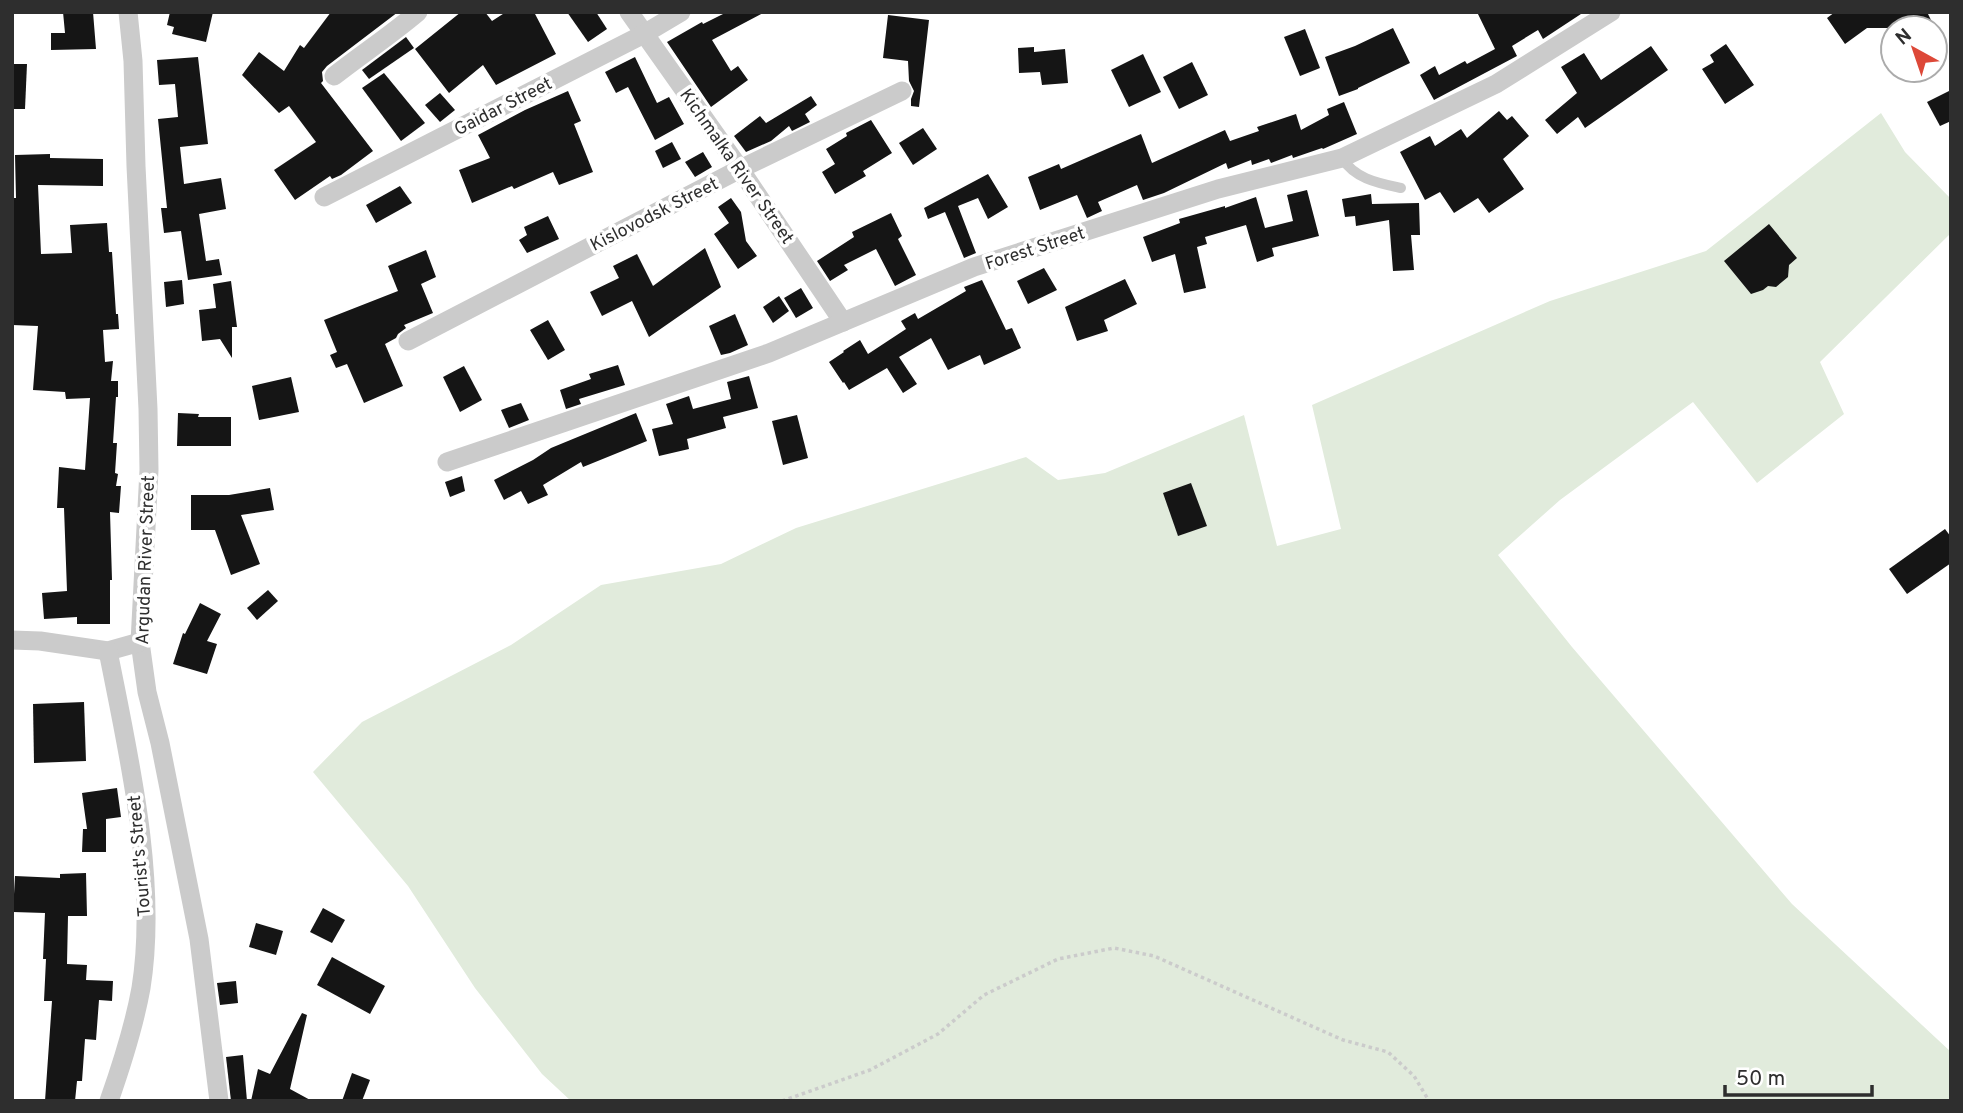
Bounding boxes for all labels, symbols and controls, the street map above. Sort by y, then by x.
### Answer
north arrow [1879,14,1949,84]
text: N [1891,24,1917,51]
street label: Gaidar Street [451,73,557,142]
street label: Kichmalka River Street [673,85,798,249]
street label: Kislovodsk Street [587,173,723,258]
street label: Forest Street [983,222,1088,276]
street label: Argudan River Street [132,475,161,645]
street label: Tourist's Street [124,794,157,918]
scale bar [1725,1054,1872,1098]
text: 50 m [1736,1066,1785,1093]

